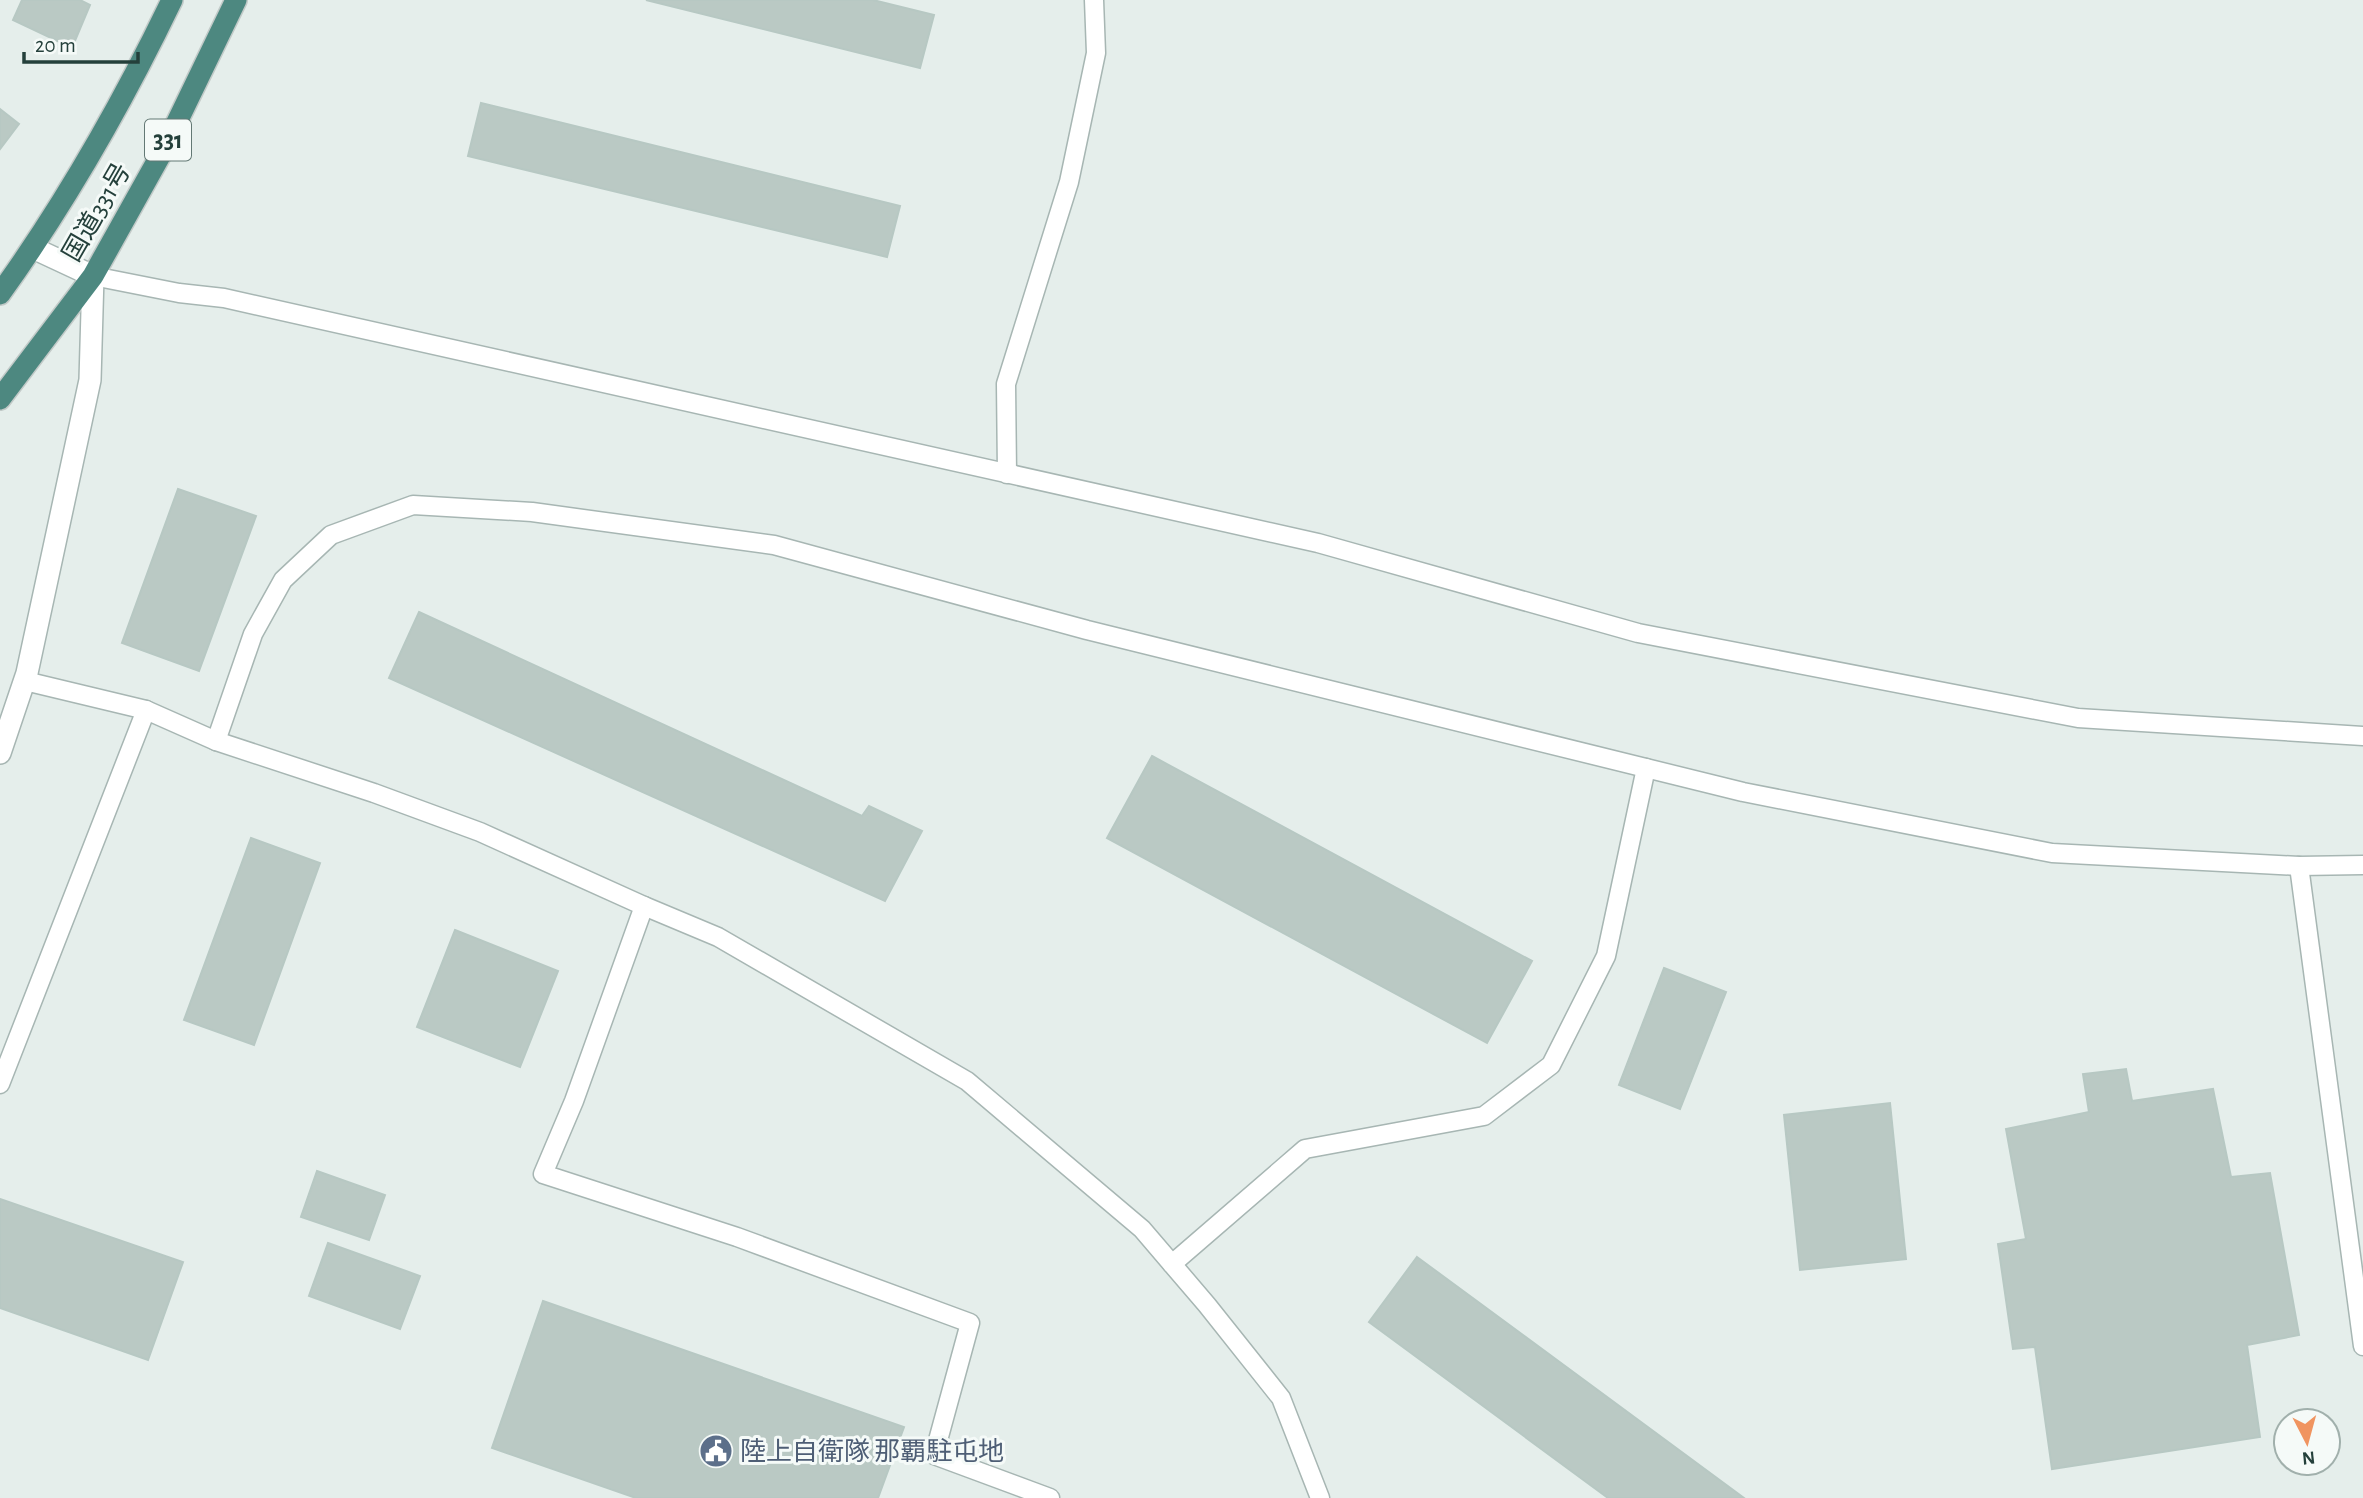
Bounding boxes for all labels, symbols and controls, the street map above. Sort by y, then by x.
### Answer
scale bar [24,21,138,65]
text: 20 m [35,35,76,56]
road number: 331 [145,120,191,160]
street label: 国道331号 [58,159,135,266]
north arrow [2272,1407,2342,1477]
public building icon: 陸上自衛隊 那覇駐屯地 [697,1432,735,1470]
place label: 陸上自衛隊 那覇駐屯地 [740,1437,1004,1465]
text: N [2301,1447,2316,1468]

